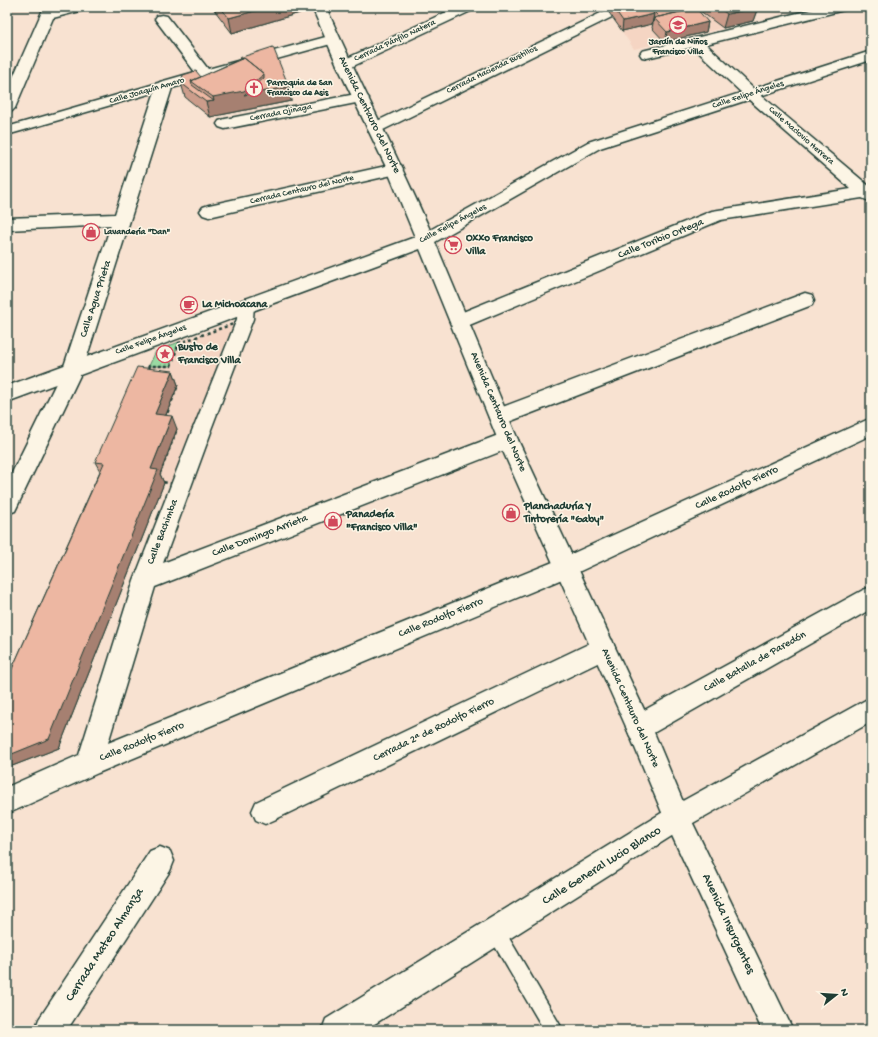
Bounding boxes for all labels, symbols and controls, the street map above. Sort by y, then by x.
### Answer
school or university icon: Jardín de Niños Francisco Villa [668,15,688,35]
street label: Cerrada Pánfilo Natera [353,17,438,65]
place label: Jardín de Niños Francisco Villa [648,37,708,58]
street label: Cerrada Hacienda Bustillos [445,43,540,97]
street label: Avenida Centauro del Norte [335,55,403,176]
street label: Calle Joaquín Amaro [108,75,186,107]
street label: Calle Felipe Ángeles [711,77,786,112]
church icon: Parroquia de San Francisco de Asis [244,78,264,98]
place label: Parroquia de San Francisco de Asis [266,78,333,99]
street label: Cerrada Ojinaga [249,101,314,124]
street label: Calle Maclovio Herrera [766,105,837,168]
street label: Cerrada Centauro del Norte [249,173,355,207]
street label: Calle Felipe Ángeles [417,201,489,246]
street label: Calle Toribio Ortega [617,216,706,262]
shop icon: Lavandería "Dan" [81,222,101,242]
place label: Lavandería "Dan" [104,227,171,238]
place label: Oxxo Francisco Villa [465,233,533,258]
supermarket icon: Oxxo Francisco Villa [443,235,463,255]
street label: Calle Agua Prieta [78,258,114,339]
cafe icon: La Michoacana [179,295,199,315]
place label: La Michoacana [202,299,268,311]
street label: Calle Felipe Ángeles [114,321,188,358]
place label: Busto de Francisco Villa [177,341,241,367]
place icon: Busto de Francisco Villa [155,344,175,364]
street label: Avenida Centauro del Norte [467,350,529,474]
street label: Calle Rodolfo Fierro [693,462,781,512]
street label: Calle Bachimba [145,497,181,566]
place label: Planchaduría Y Tintorería "Gaby" [523,500,604,526]
shop icon: Planchaduría Y Tintorería "Gaby" [501,503,521,523]
place label: Panadería "Francisco Villa" [345,508,418,534]
shop icon: Panadería "Francisco Villa" [323,511,343,531]
street label: Calle Domingo Arrieta [211,512,310,560]
street label: Calle Rodolfo Fierro [397,595,485,640]
street label: Calle Batalla de Paredón [702,629,809,695]
street label: Avenida Centauro del Norte [598,647,662,770]
street label: Cerrada 2ª de Rodolfo Fierro [371,694,497,765]
street label: Calle Rodolfo Fierro [98,719,186,764]
street label: Calle General Lucio Blanco [540,823,664,909]
street label: Avenida Insurgentes [698,871,758,978]
street label: Cerrada Mateo Almanza [63,885,148,1005]
north arrow [816,975,856,1015]
text: N [837,987,850,998]

